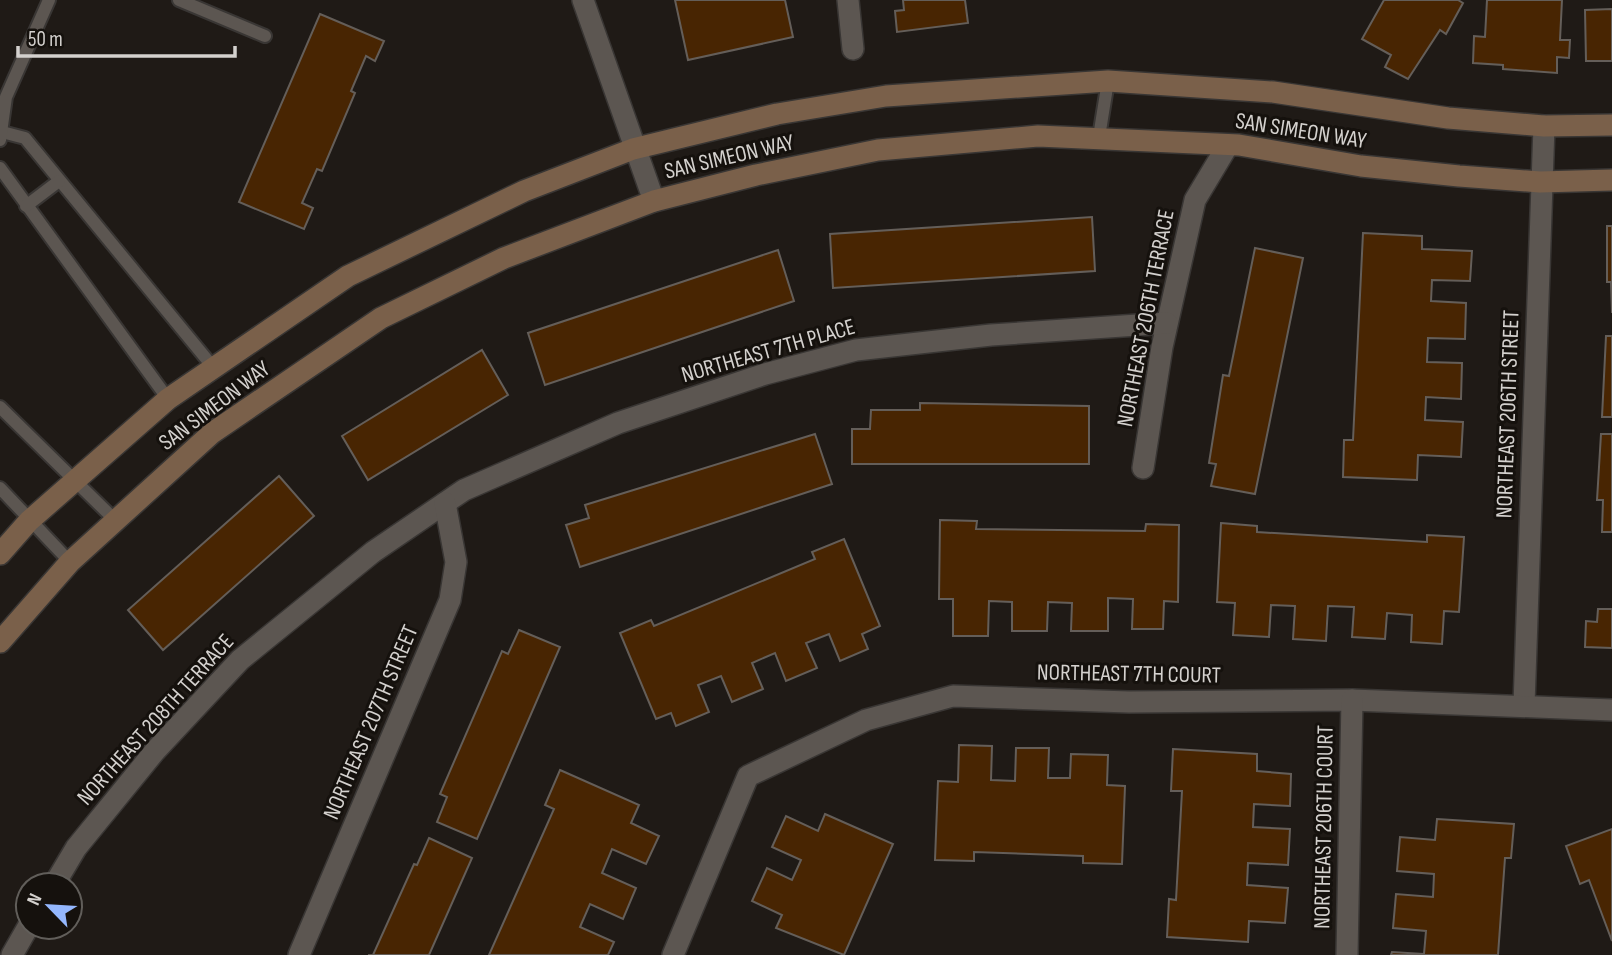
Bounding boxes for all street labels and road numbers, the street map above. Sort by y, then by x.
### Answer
street label: SAN SIMEON WAY [1233,107,1369,155]
street label: SAN SIMEON WAY [662,128,797,185]
street label: NORTHEAST 206TH TERRACE [1111,207,1181,429]
street label: NORTHEAST 206TH STREET [1490,309,1526,519]
street label: NORTHEAST 7TH PLACE [678,313,858,389]
street label: SAN SIMEON WAY [153,355,276,457]
street label: NORTHEAST 207TH STREET [317,621,425,824]
street label: NORTHEAST 208TH TERRACE [71,628,240,811]
street label: NORTHEAST 7TH COURT [1037,658,1221,690]
street label: NORTHEAST 206TH COURT [1308,725,1340,929]

